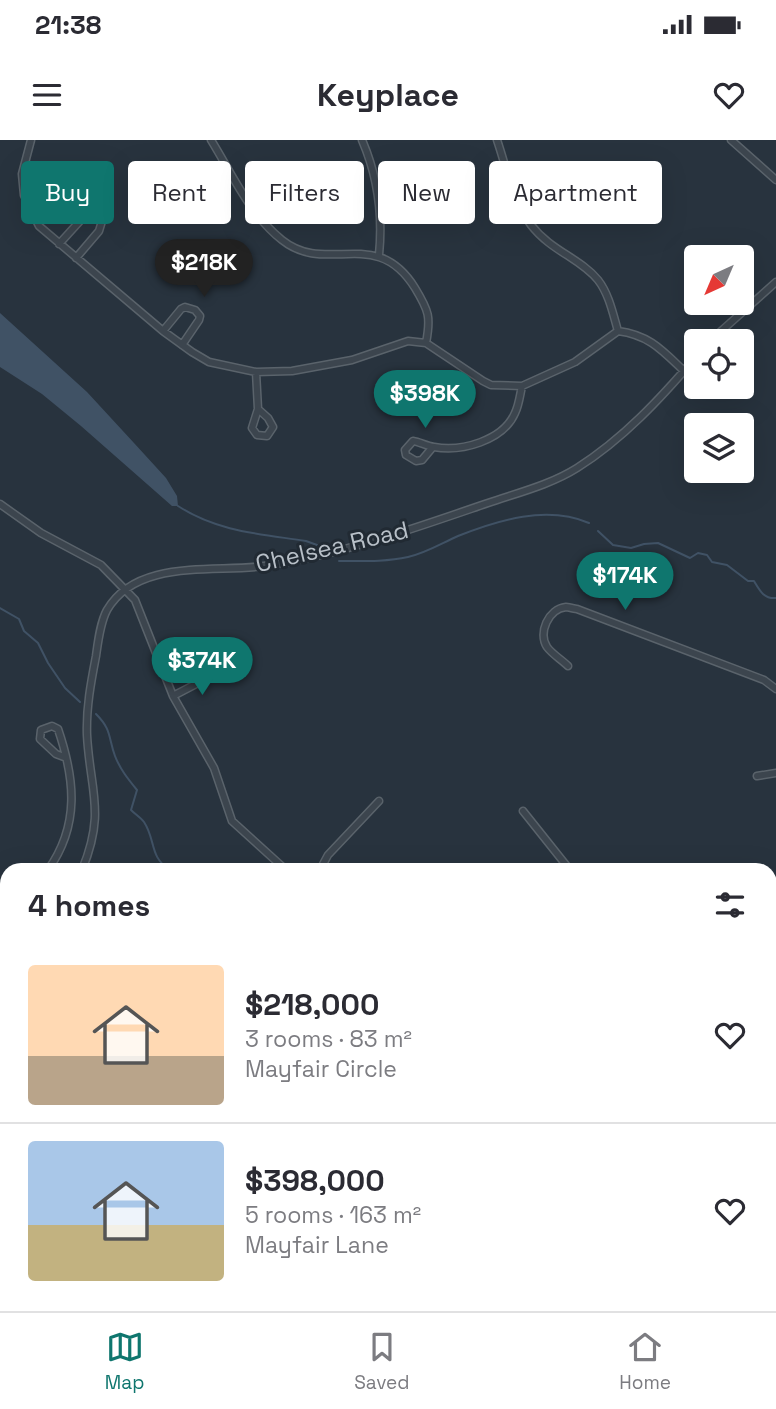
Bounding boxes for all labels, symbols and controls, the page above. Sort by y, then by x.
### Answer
text: 21:38 [35,8,101,42]
text: Keyplace [317,75,459,115]
icon: menu [28,76,66,114]
icon: heart [710,76,748,114]
chip: Buy [21,161,114,224]
chip: Rent [128,161,231,224]
chip: Filters [245,161,364,224]
chip: New [378,161,475,224]
chip: Apartment [489,161,662,224]
pin: $218K [155,240,253,299]
north arrow [684,245,754,315]
map controls [684,245,754,483]
text: $218K [171,247,237,277]
button: locate [684,329,754,399]
pin: $398K [376,370,474,430]
text: $398K [390,378,460,408]
button: layers [684,413,754,483]
street label: Chelsea Road [252,514,411,579]
pin: $174K [576,552,674,612]
text: $174K [592,560,658,590]
pin: $374K [153,638,251,697]
text: $374K [168,645,236,675]
text: 4 homes [28,886,150,925]
icon: filters [711,886,749,924]
text: $218,000 [245,985,379,1024]
icon: home [84,993,168,1077]
icon: heart [711,1016,749,1054]
text: 3 rooms · 83 m² [245,1024,412,1054]
text: Mayfair Circle [245,1054,397,1084]
text: $398,000 [245,1161,385,1200]
icon: home [84,1169,168,1253]
icon: heart [711,1192,749,1230]
text: 5 rooms · 163 m² [245,1200,421,1230]
text: Mayfair Lane [245,1230,389,1260]
tab: Map [105,1328,144,1395]
tab: Saved [354,1328,410,1395]
tab: Home [619,1328,671,1395]

